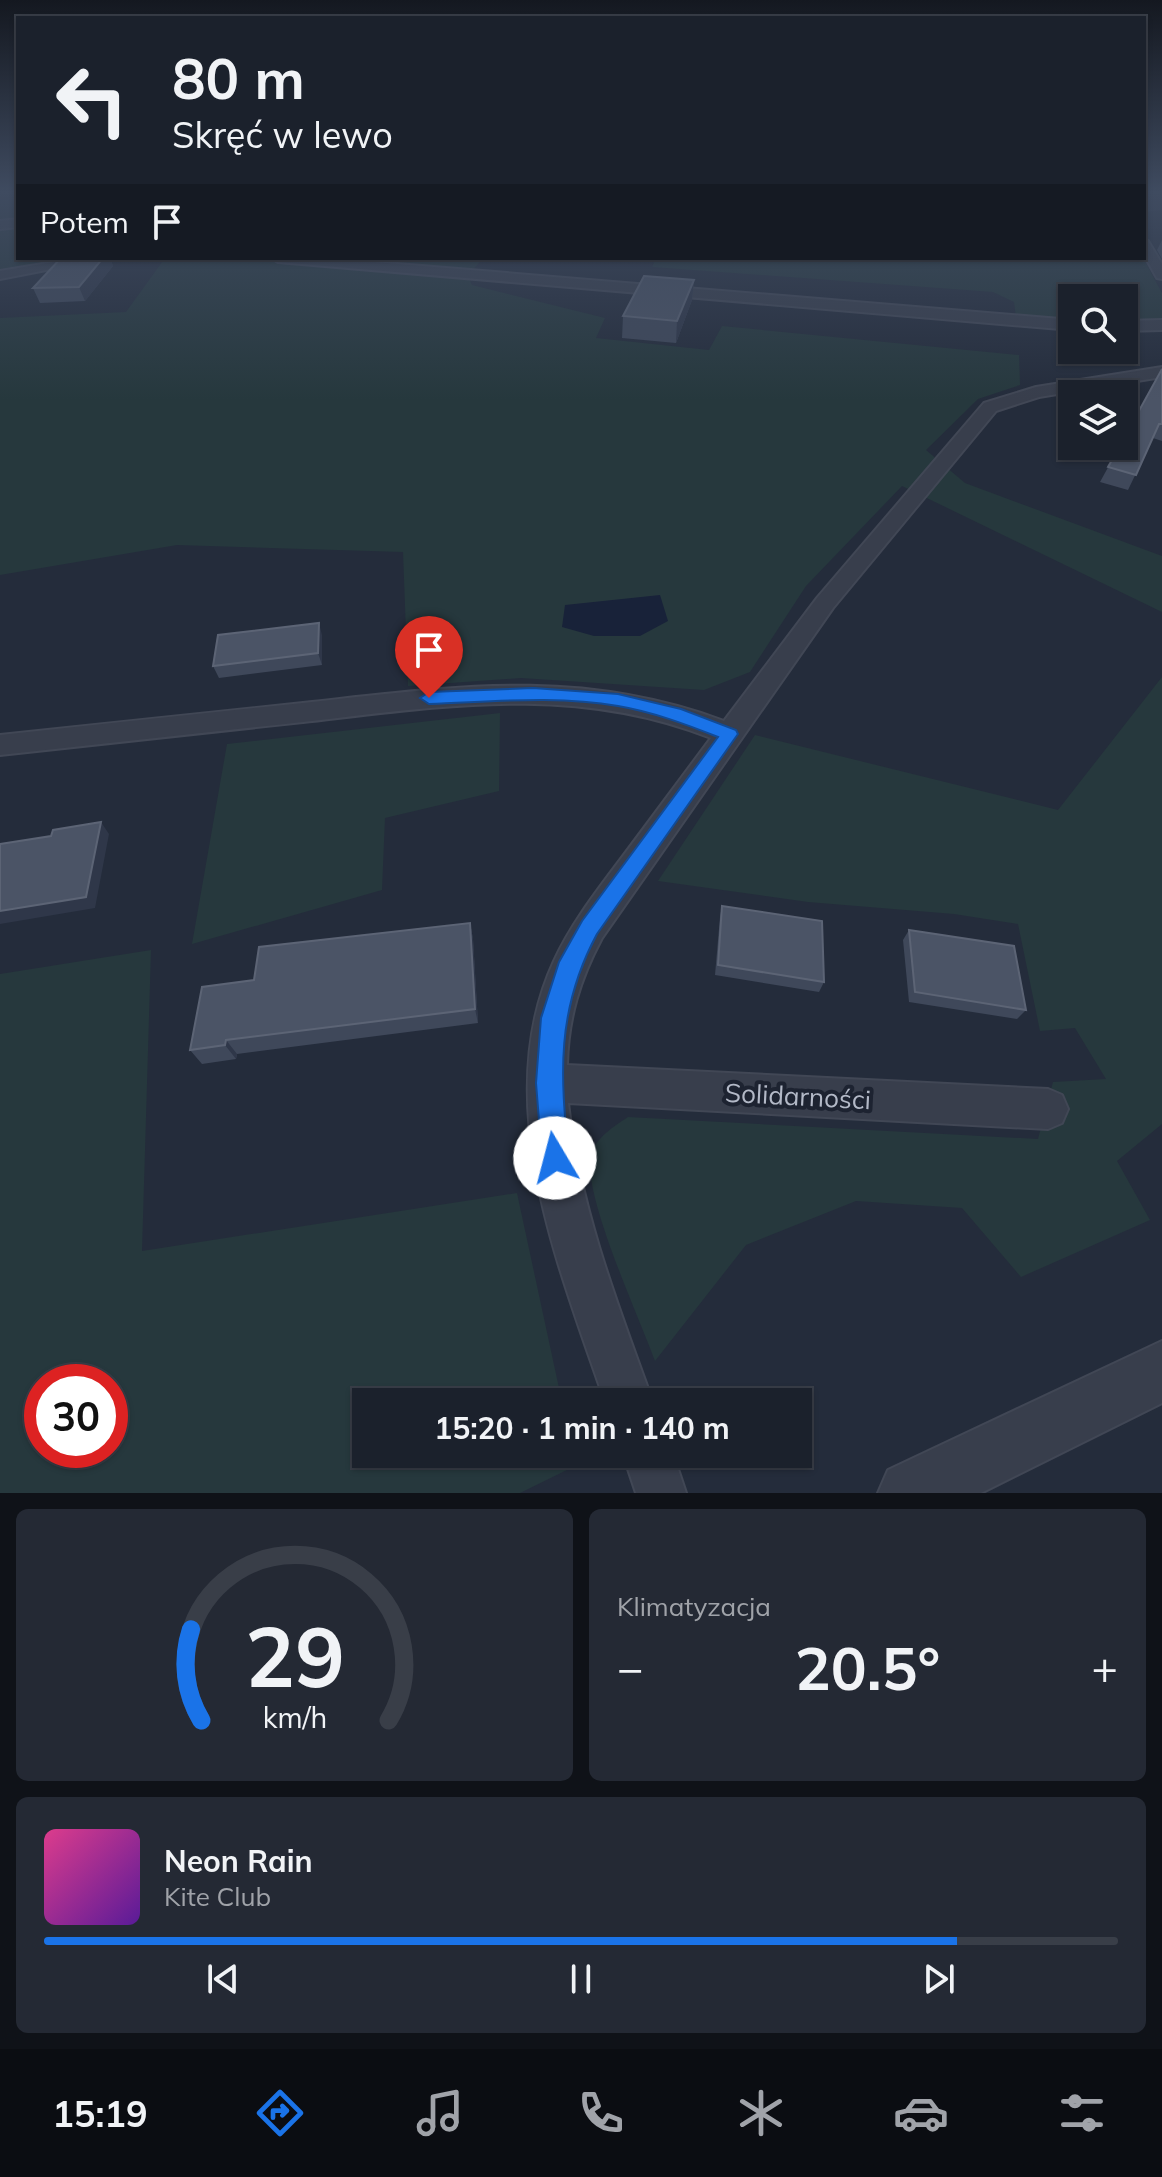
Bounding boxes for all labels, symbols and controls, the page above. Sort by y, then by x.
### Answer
text: 80 m [172,43,305,113]
icon: left [40,48,144,152]
text: Skręć w lewo [172,112,393,157]
icon: arrive [145,200,189,244]
text: Potem [40,203,129,241]
map controls [1058,284,1138,460]
button: search [1058,284,1138,364]
button: layers [1058,380,1138,460]
pin [395,616,463,698]
icon: arrive [407,628,451,672]
street label: Solidarności [724,1076,872,1116]
position arrow [513,1116,597,1200]
speed limit sign: 30 [24,1364,128,1468]
text: 15:20 · 1 min · 140 m [434,1409,730,1447]
text: Klimatyzacja [617,1590,771,1623]
text: 29 [245,1603,344,1708]
text: 20.5° [795,1630,940,1705]
text: − [617,1640,643,1695]
text: + [1092,1640,1118,1695]
text: km/h [262,1699,327,1735]
text: Neon Rain [164,1842,313,1880]
text: Kite Club [164,1880,271,1913]
icon: previous [201,1957,245,2001]
icon: pause [559,1957,603,2001]
icon: next [917,1957,961,2001]
icon: directions [252,2085,308,2141]
icon: music [412,2085,468,2141]
icon: phone [573,2085,629,2141]
icon: climate [733,2085,789,2141]
icon: car [893,2085,949,2141]
icon: filters [1054,2085,1110,2141]
text: 15:19 [52,2091,148,2136]

